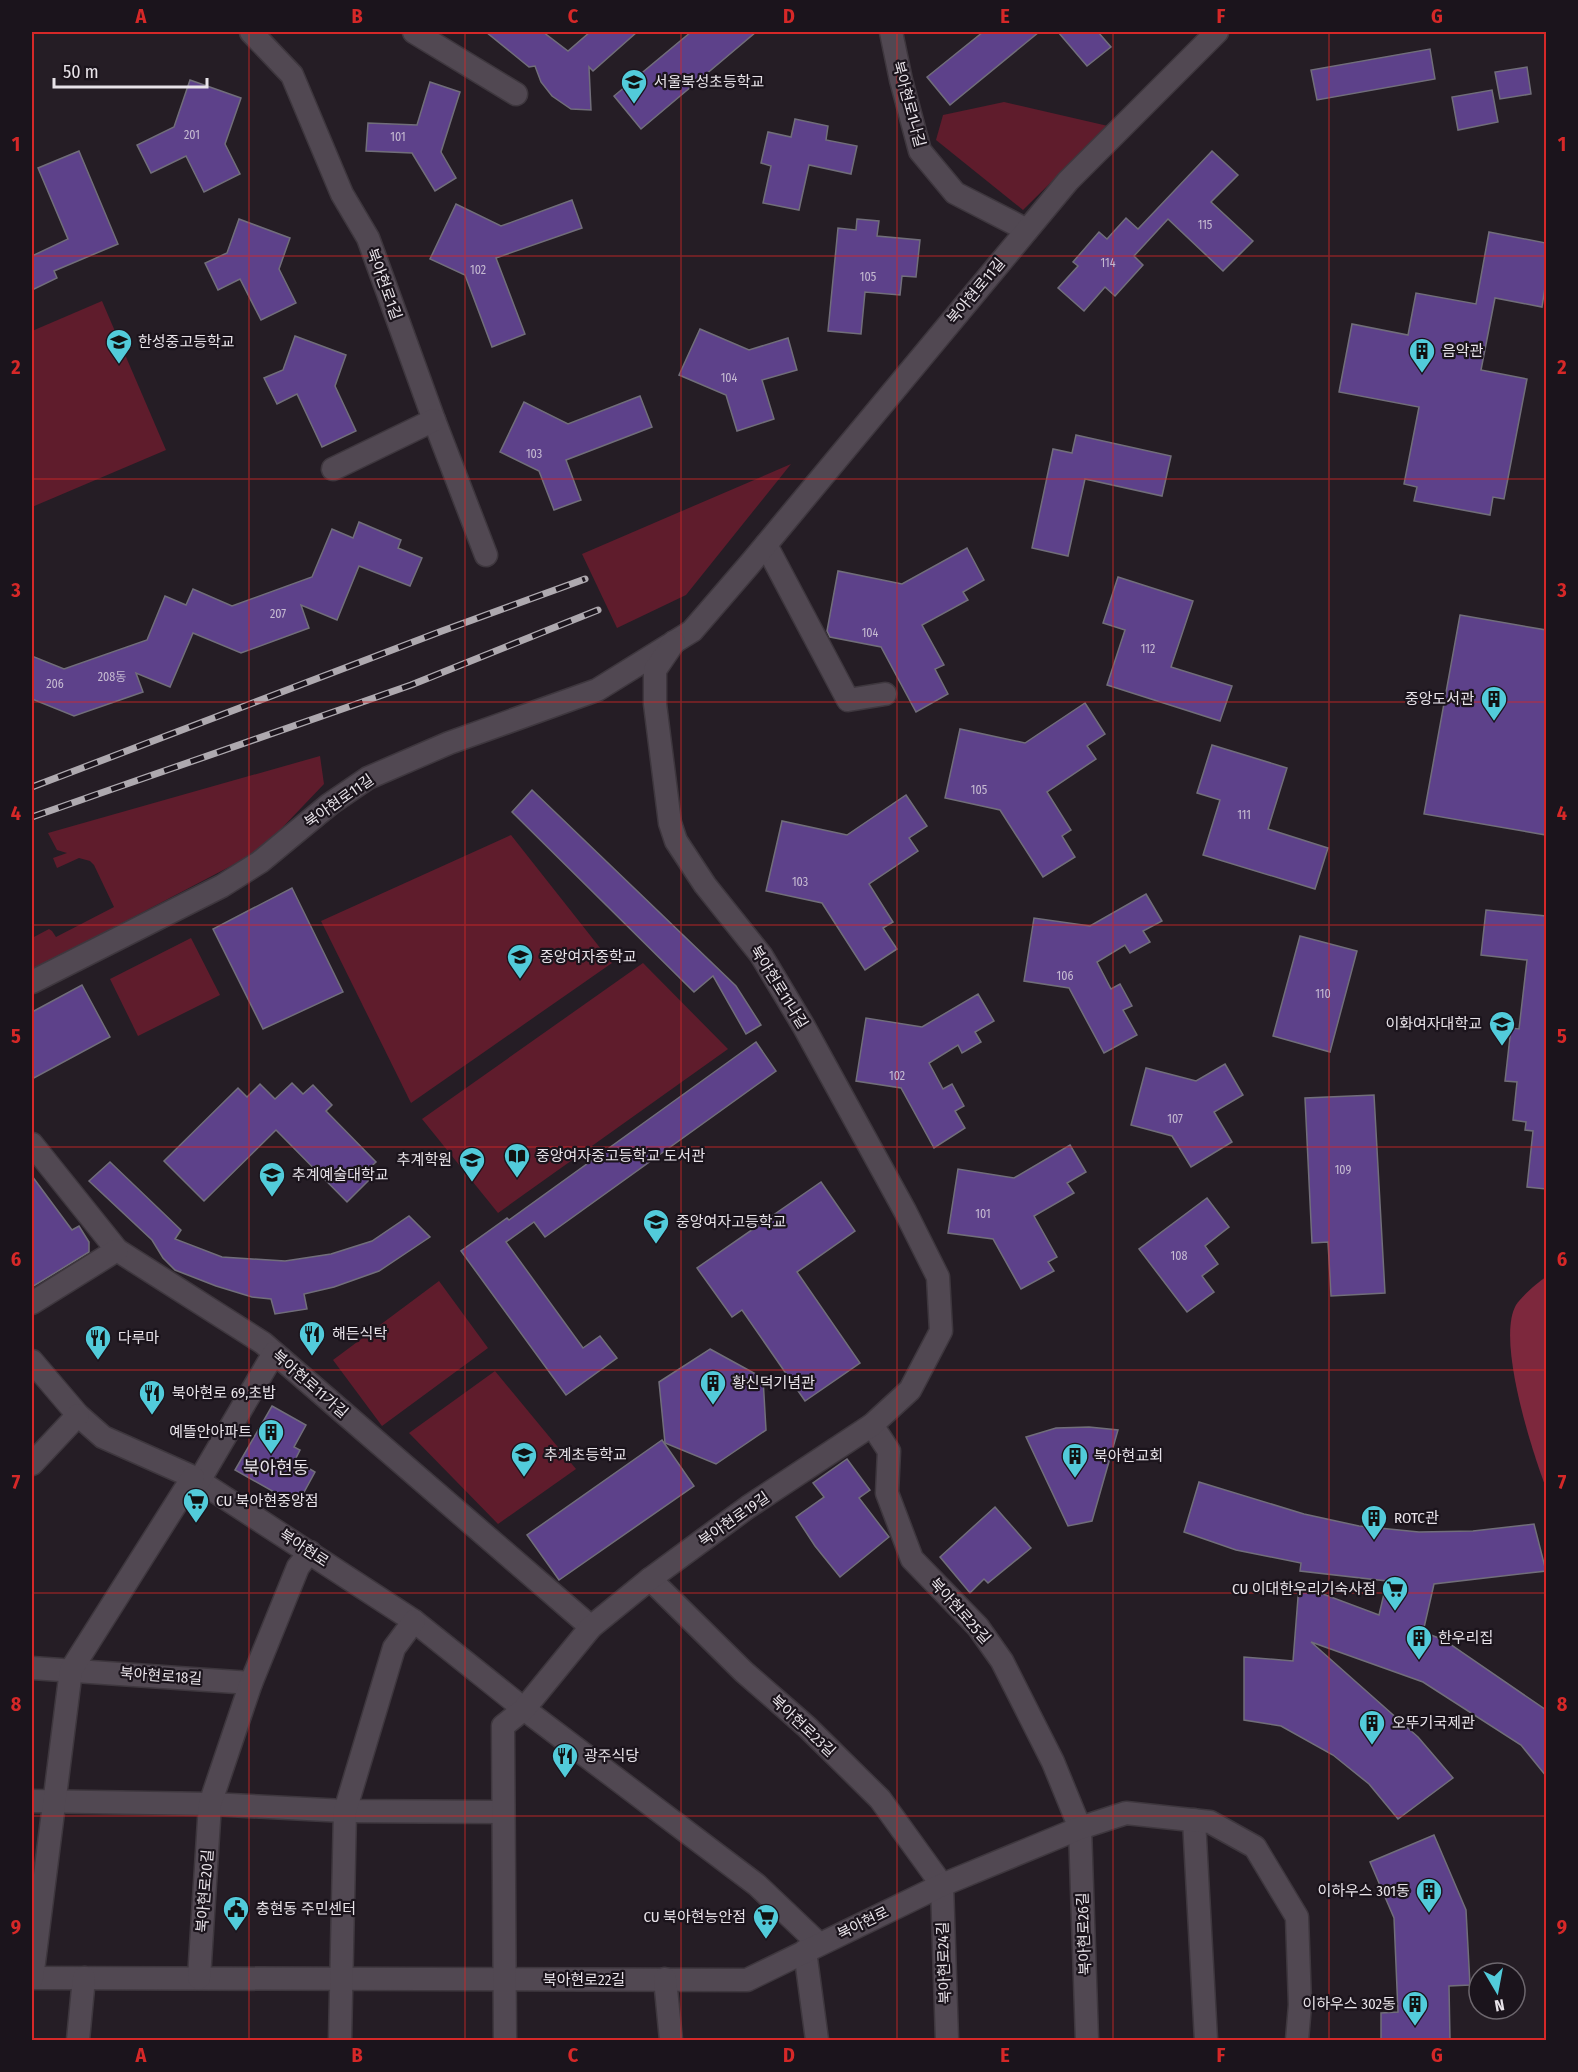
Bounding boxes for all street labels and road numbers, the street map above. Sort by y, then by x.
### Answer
street label: 북아현로1나길 [889,59,929,149]
street label: 북아현로1길 [363,246,405,322]
street label: 북아현로11길 [943,254,1009,328]
street label: 북아현로11길 [301,771,377,831]
street label: 북아현로11나길 [746,942,812,1032]
street label: 북아현로11가길 [269,1346,351,1422]
street label: 북아현로19길 [695,1488,773,1550]
street label: 북아현로 [276,1525,332,1571]
street label: 북아현로25길 [926,1574,994,1648]
street label: 북아현로18길 [119,1664,203,1688]
street label: 북아현로23길 [767,1691,839,1761]
street label: 북아현로20길 [193,1849,217,1933]
street label: 북아현로26길 [1074,1892,1094,1976]
street label: 북아현로 [834,1903,892,1943]
street label: 북아현로24길 [934,1921,954,2005]
street label: 북아현로22길 [543,1971,625,1989]

